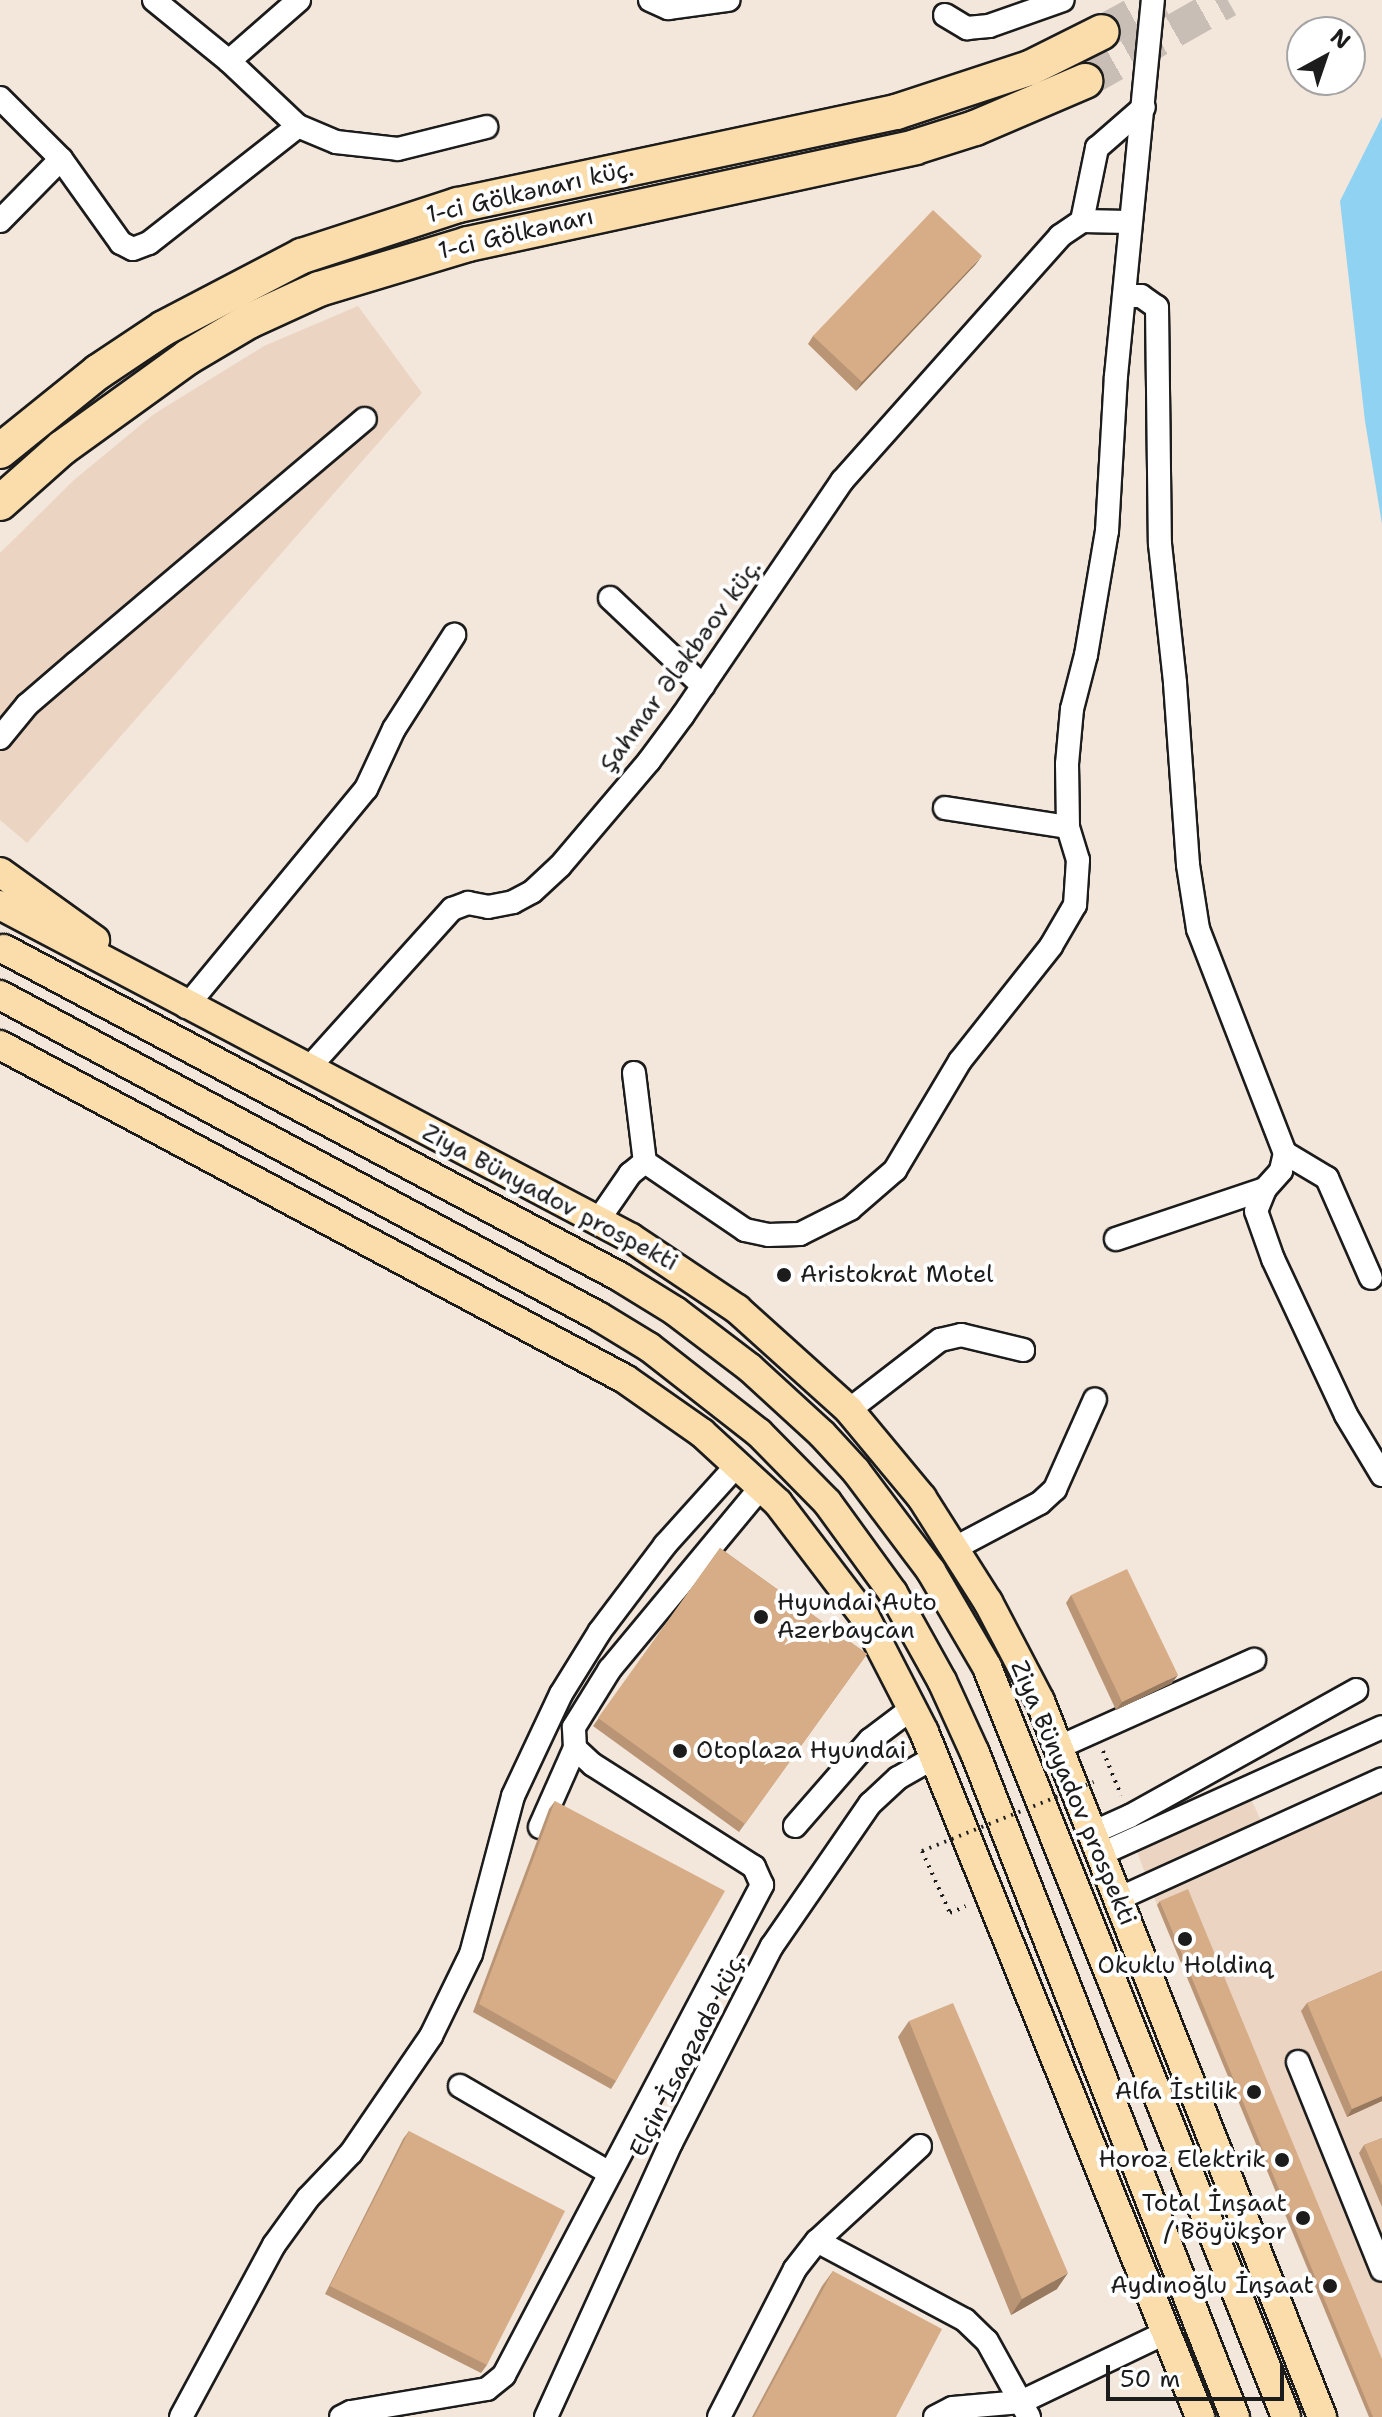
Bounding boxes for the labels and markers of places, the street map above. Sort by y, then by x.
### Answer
place label: Aristokrat Motel [800,1261,994,1289]
marker: Aristokrat Motel [775,1266,793,1284]
place label: Hyundai Auto Azerbaycan [777,1589,937,1645]
marker: Hyundai Auto Azerbaycan [752,1608,770,1626]
place label: Otoplaza Hyundai [696,1737,906,1765]
marker: Otoplaza Hyundai [671,1742,689,1760]
marker: Okuklu Holdinq [1176,1930,1194,1948]
place label: Okuklu Holdinq [1097,1952,1273,1980]
place label: Alfa İstilik [1115,2078,1238,2106]
marker: Alfa İstilik [1245,2083,1263,2101]
place label: Horoz Elektrik [1099,2146,1266,2174]
marker: Horoz Elektrik [1273,2151,1291,2169]
place label: Total İnşaat / Böyükşor [1142,2190,1287,2246]
marker: Total İnşaat / Böyükşor [1294,2209,1312,2227]
place label: Aydınoğlu İnşaat [1110,2272,1314,2300]
marker: Aydınoğlu İnşaat [1321,2277,1339,2295]

